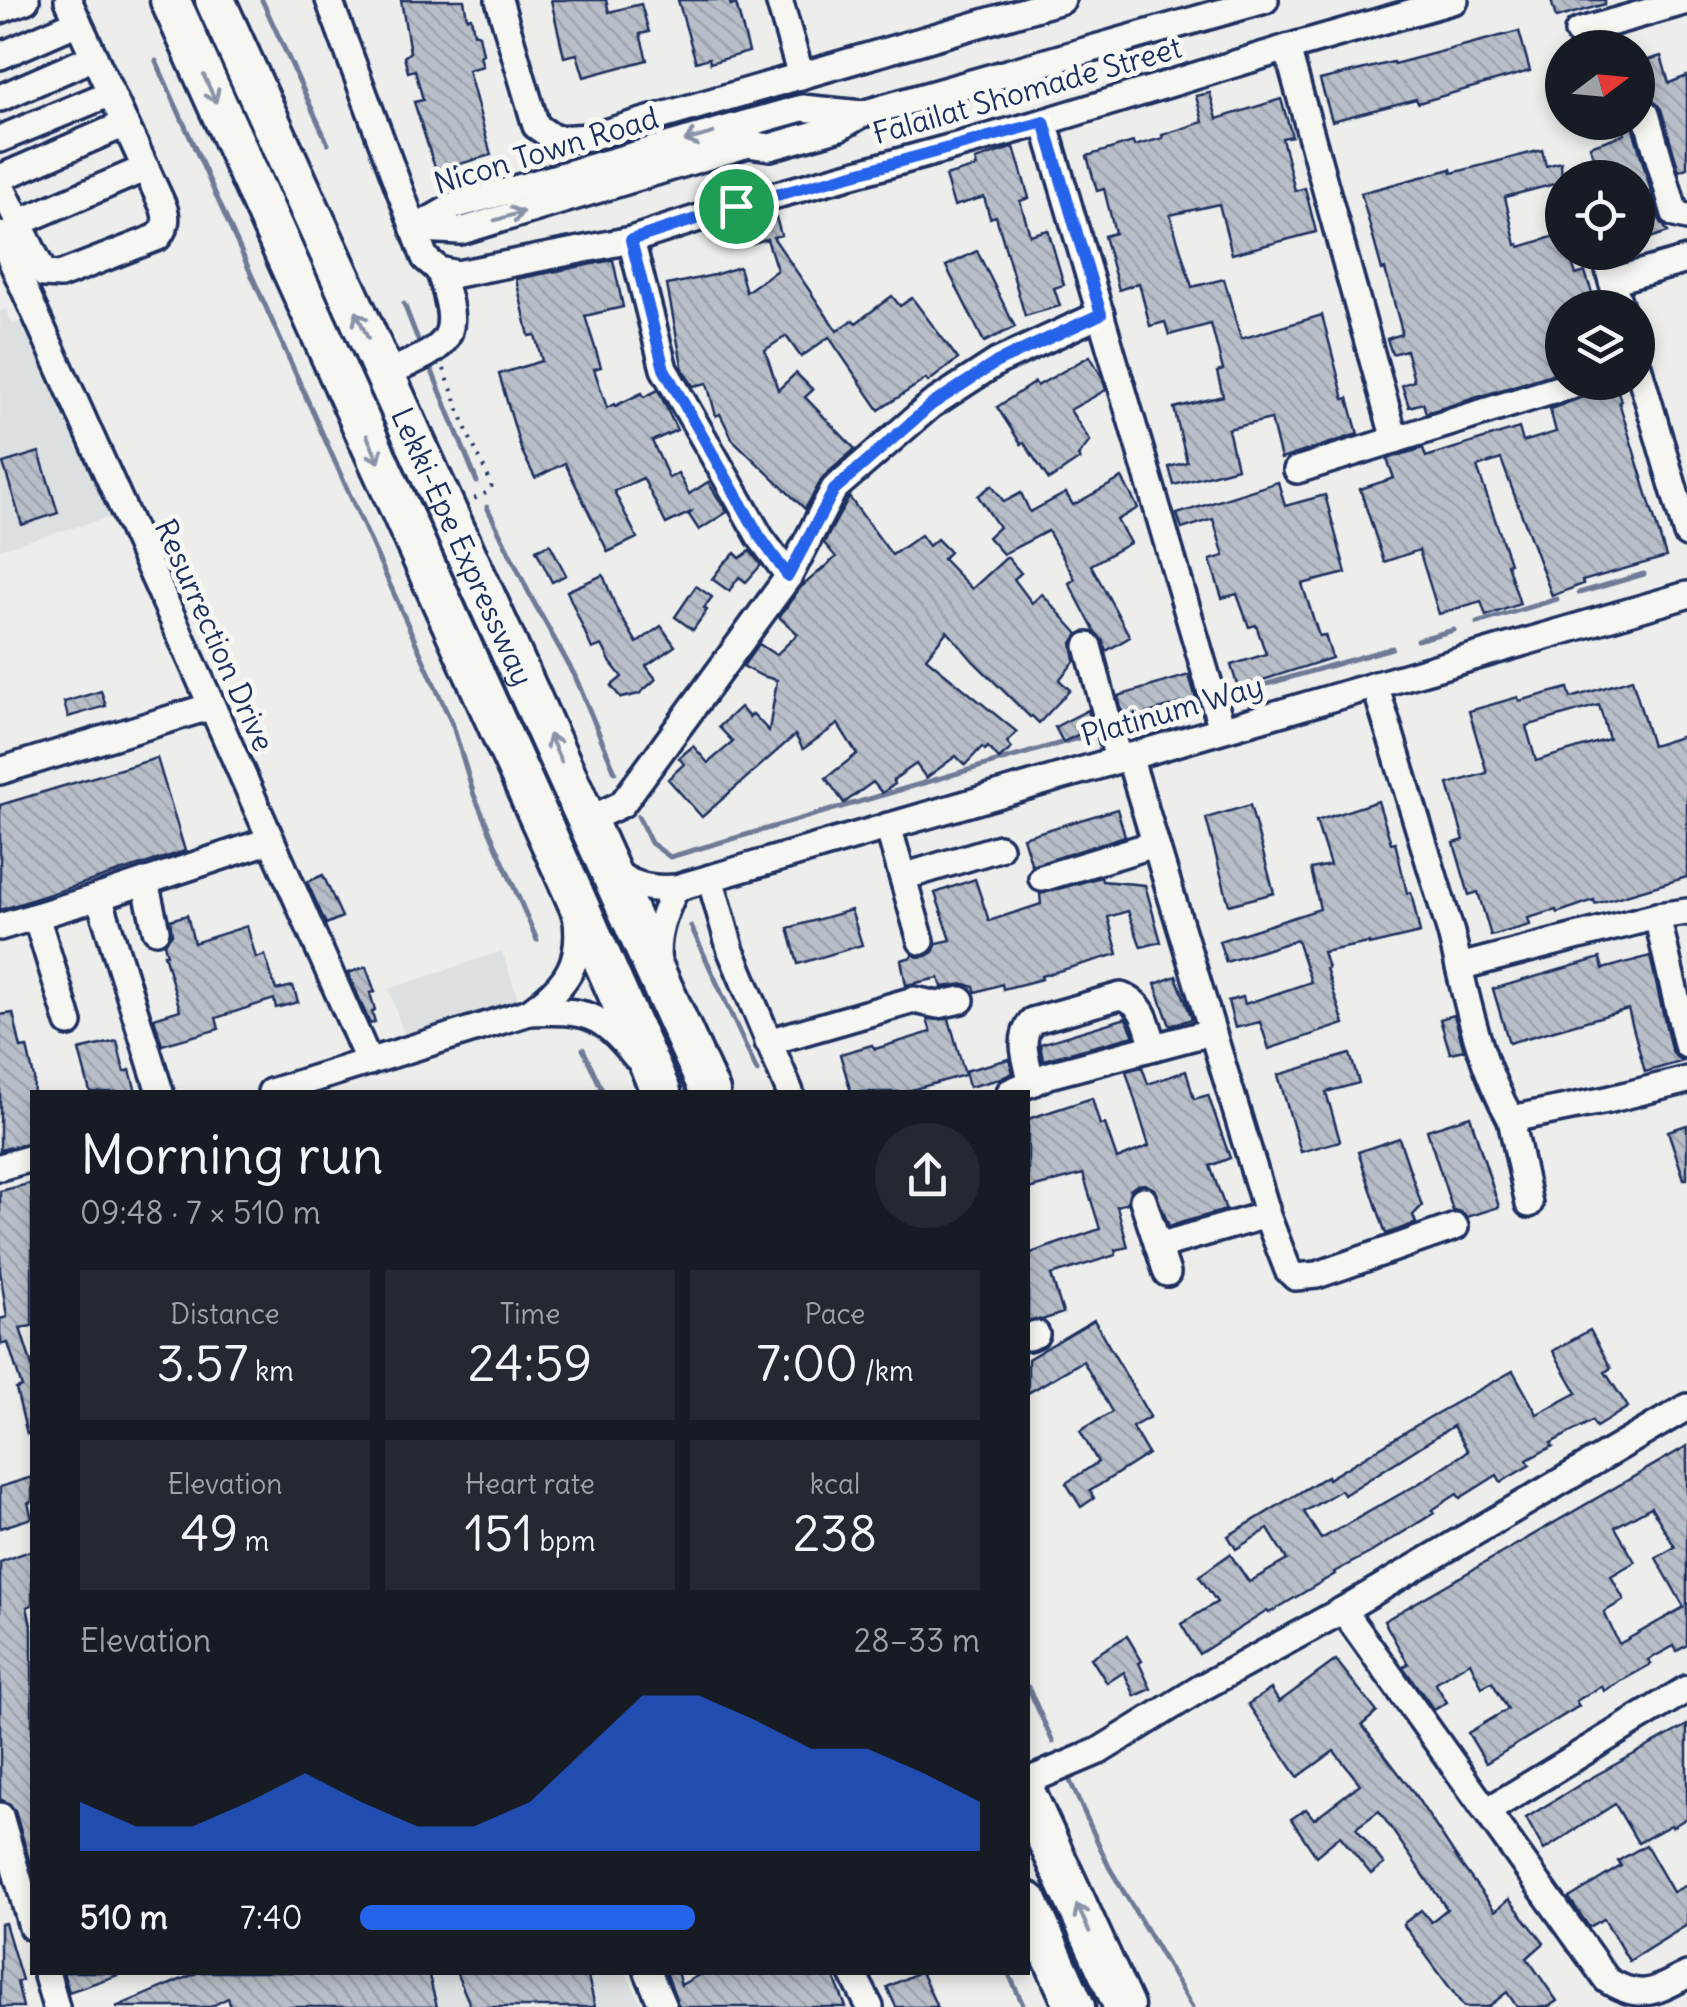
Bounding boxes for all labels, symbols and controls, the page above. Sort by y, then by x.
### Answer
street label: Falailat Shomade Street [868,28,1186,152]
north arrow [1545,30,1655,140]
map controls [1545,30,1655,400]
one-way arrow [202,73,220,104]
street label: Nicon Town Road [429,98,663,202]
one-way arrow [684,129,715,147]
button: locate [1545,160,1655,270]
pin [694,164,779,249]
icon: arrive [709,179,764,234]
one-way arrow [493,206,525,224]
button: layers [1545,290,1655,400]
one-way arrow [352,311,371,341]
street label: Lekki-Epe Expressway [383,401,542,692]
one-way arrow [365,433,383,464]
street label: Resurrection Drive [147,513,283,757]
street label: Platinum Way [1077,666,1267,754]
one-way arrow [545,733,563,764]
text: Morning run [80,1120,384,1189]
button: share [875,1123,980,1228]
text: 09:48 · 7 × 510 m [80,1192,321,1233]
text: Distance [170,1296,280,1332]
text: Time [500,1296,560,1332]
text: Pace [805,1296,865,1332]
text: 3.57 [156,1332,248,1395]
text: 24:59 [468,1332,592,1395]
text: 7:00 [756,1332,858,1395]
text: km [248,1353,294,1389]
text: /km [858,1353,914,1389]
text: Elevation [168,1466,282,1502]
text: Heart rate [465,1466,595,1502]
text: kcal [810,1466,860,1502]
text: 49 [181,1502,238,1565]
text: 151 [464,1502,533,1565]
text: 238 [793,1502,877,1565]
text: m [238,1523,269,1559]
text: bpm [533,1523,596,1559]
text: Elevation [80,1620,211,1661]
text: 28–33 m [854,1620,980,1661]
text: 510 m [80,1897,168,1938]
text: 7:40 [240,1897,302,1938]
one-way arrow [1073,1904,1092,1934]

